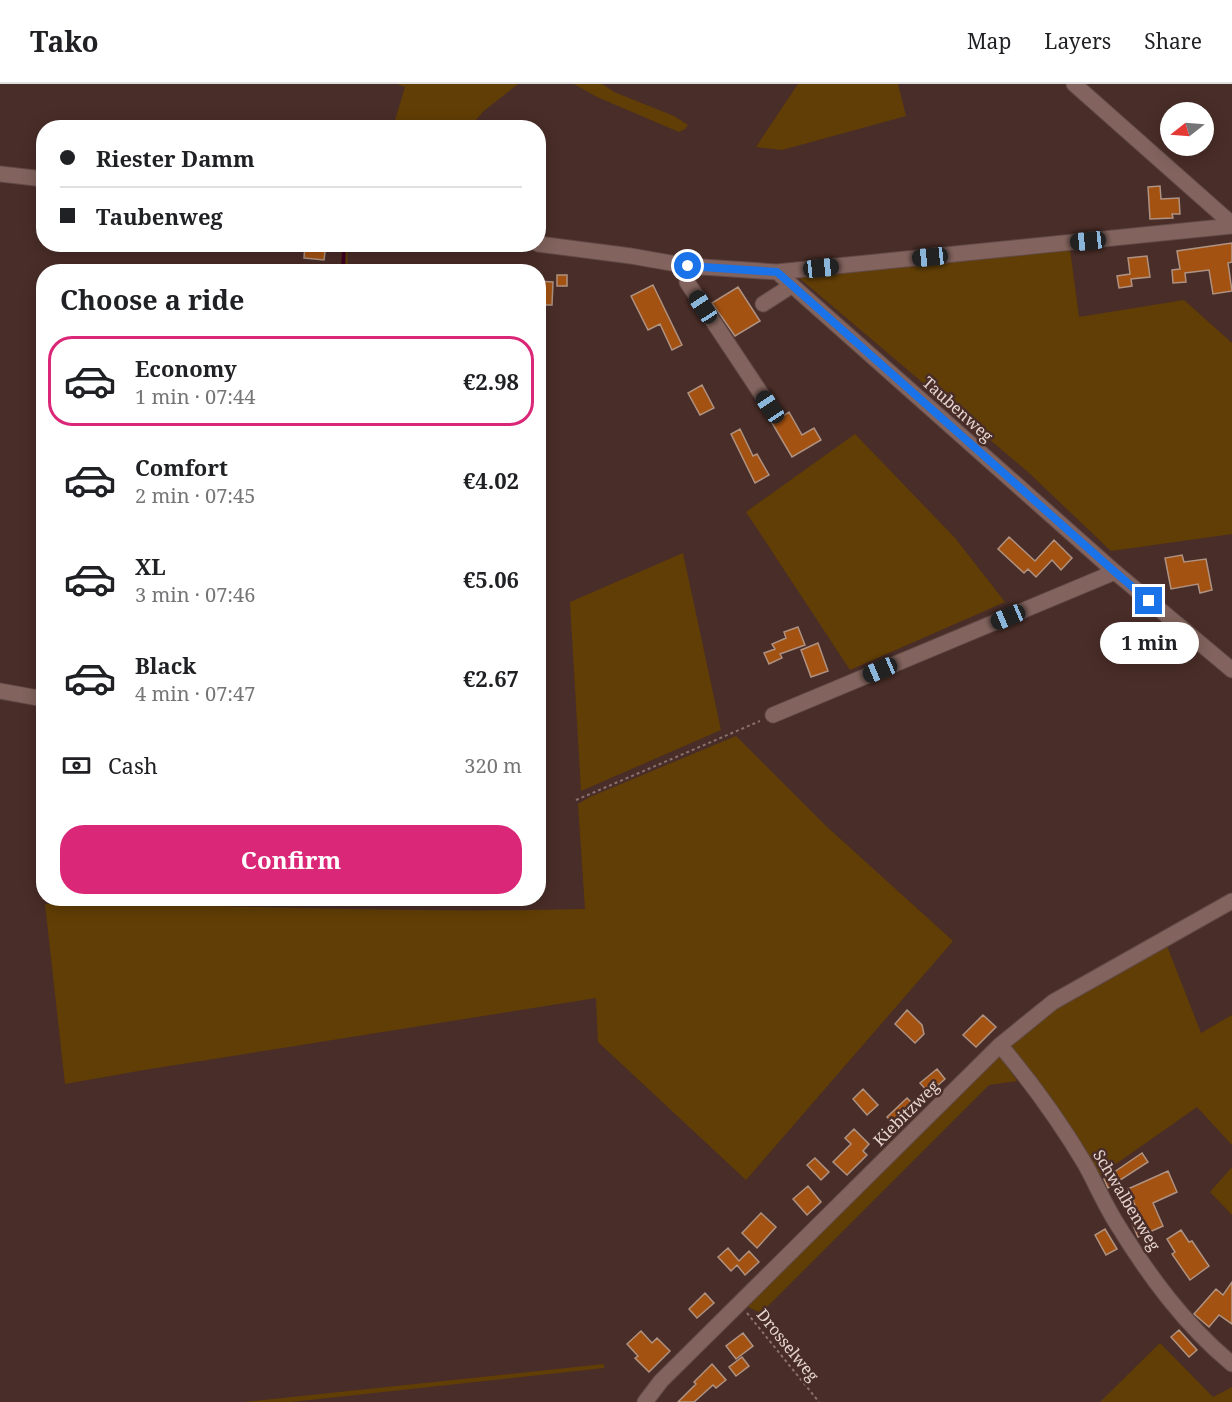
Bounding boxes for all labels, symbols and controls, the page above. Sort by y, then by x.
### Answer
text: Tako [30,22,99,60]
text: Map [967,27,1011,55]
text: Layers [1044,27,1111,55]
text: Share [1144,27,1202,55]
north arrow [1160,102,1214,156]
map controls [1160,102,1214,156]
text: Riester Damm [96,143,255,173]
text: Taubenweg [96,201,223,231]
car [1069,230,1107,252]
car [911,246,949,268]
route start [674,252,701,279]
car [802,257,840,279]
text: Choose a ride [60,281,245,318]
car [686,287,720,327]
text: Economy [135,353,237,383]
icon: car [63,354,117,408]
text: €2.98 [463,366,519,396]
street label: Taubenweg [918,371,998,447]
text: 1 min · 07:44 [135,383,255,410]
car [752,387,788,427]
text: Comfort [135,452,228,482]
icon: car [63,453,117,507]
text: €4.02 [463,465,519,495]
text: 2 min · 07:45 [135,482,255,509]
text: XL [135,551,166,581]
icon: car [63,552,117,606]
text: €5.06 [463,564,519,594]
text: 3 min · 07:46 [135,581,255,608]
route end [1135,587,1162,614]
car [988,602,1028,632]
callout: 1 min [1100,622,1198,664]
text: 1 min [1121,629,1178,656]
text: Black [135,650,196,680]
icon: car [63,651,117,705]
car [860,655,900,685]
text: €2.67 [463,663,519,693]
text: 4 min · 07:47 [135,680,255,707]
icon: cash [60,749,93,782]
text: Cash [108,750,158,780]
text: 320 m [464,752,522,779]
button: Confirm [60,825,522,894]
street label: Kiebitzweg [868,1075,944,1151]
street label: Schwalbenweg [1088,1145,1166,1255]
street label: Drosselweg [752,1304,824,1386]

